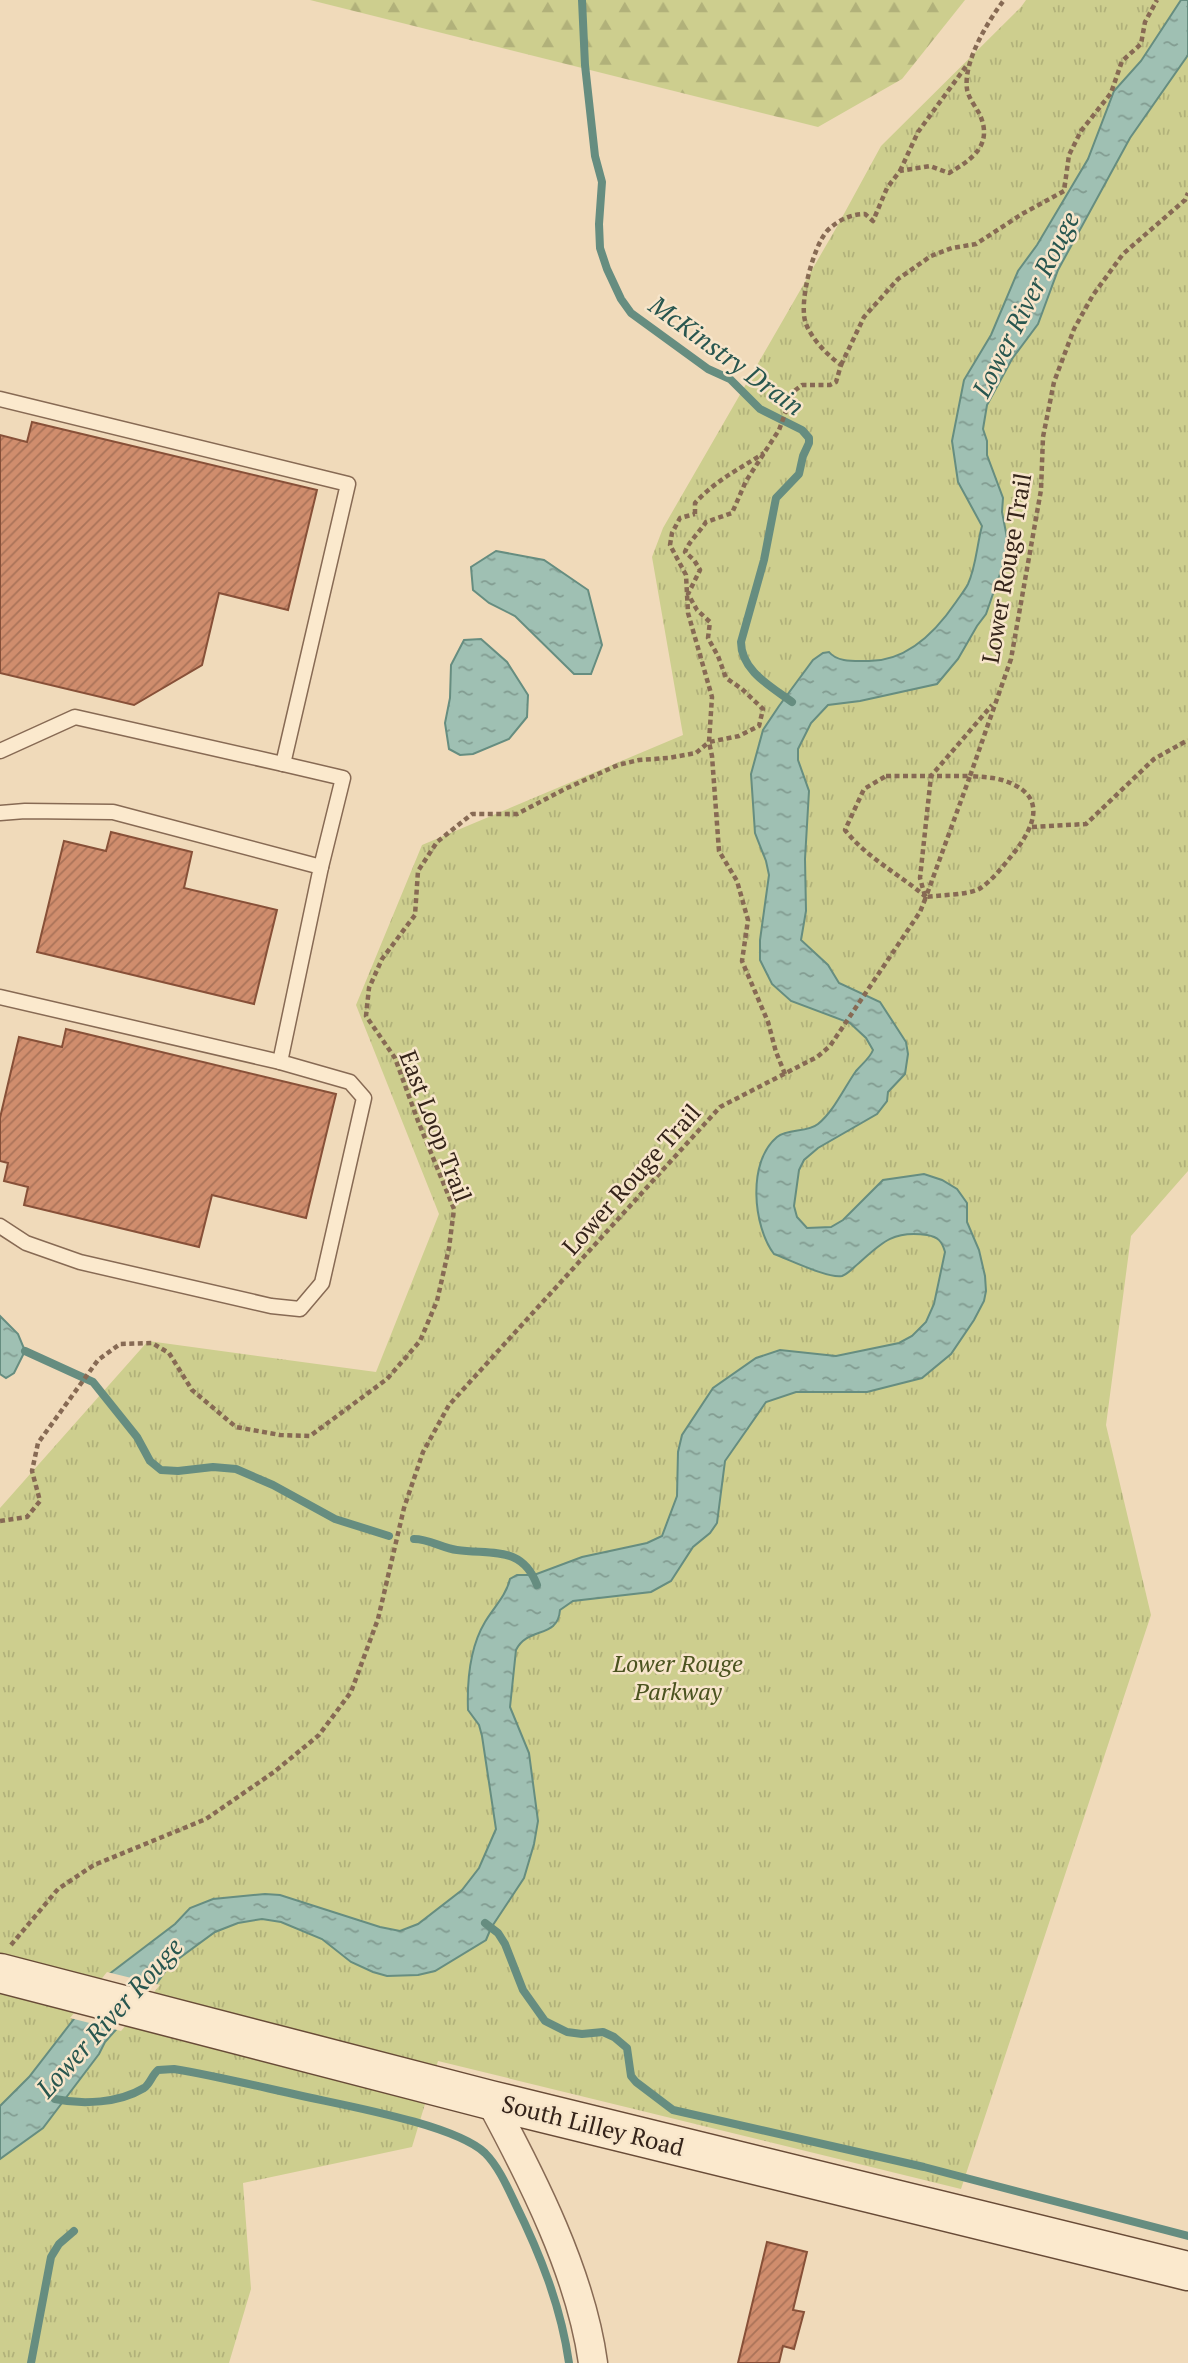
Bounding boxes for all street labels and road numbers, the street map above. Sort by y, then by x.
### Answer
street label: Lower Rouge Trail [974,470,1038,666]
street label: East Loop Trail [392,1045,480,1207]
street label: Lower Rouge Trail [555,1097,707,1261]
street label: South Lilley Road [499,2087,687,2163]

